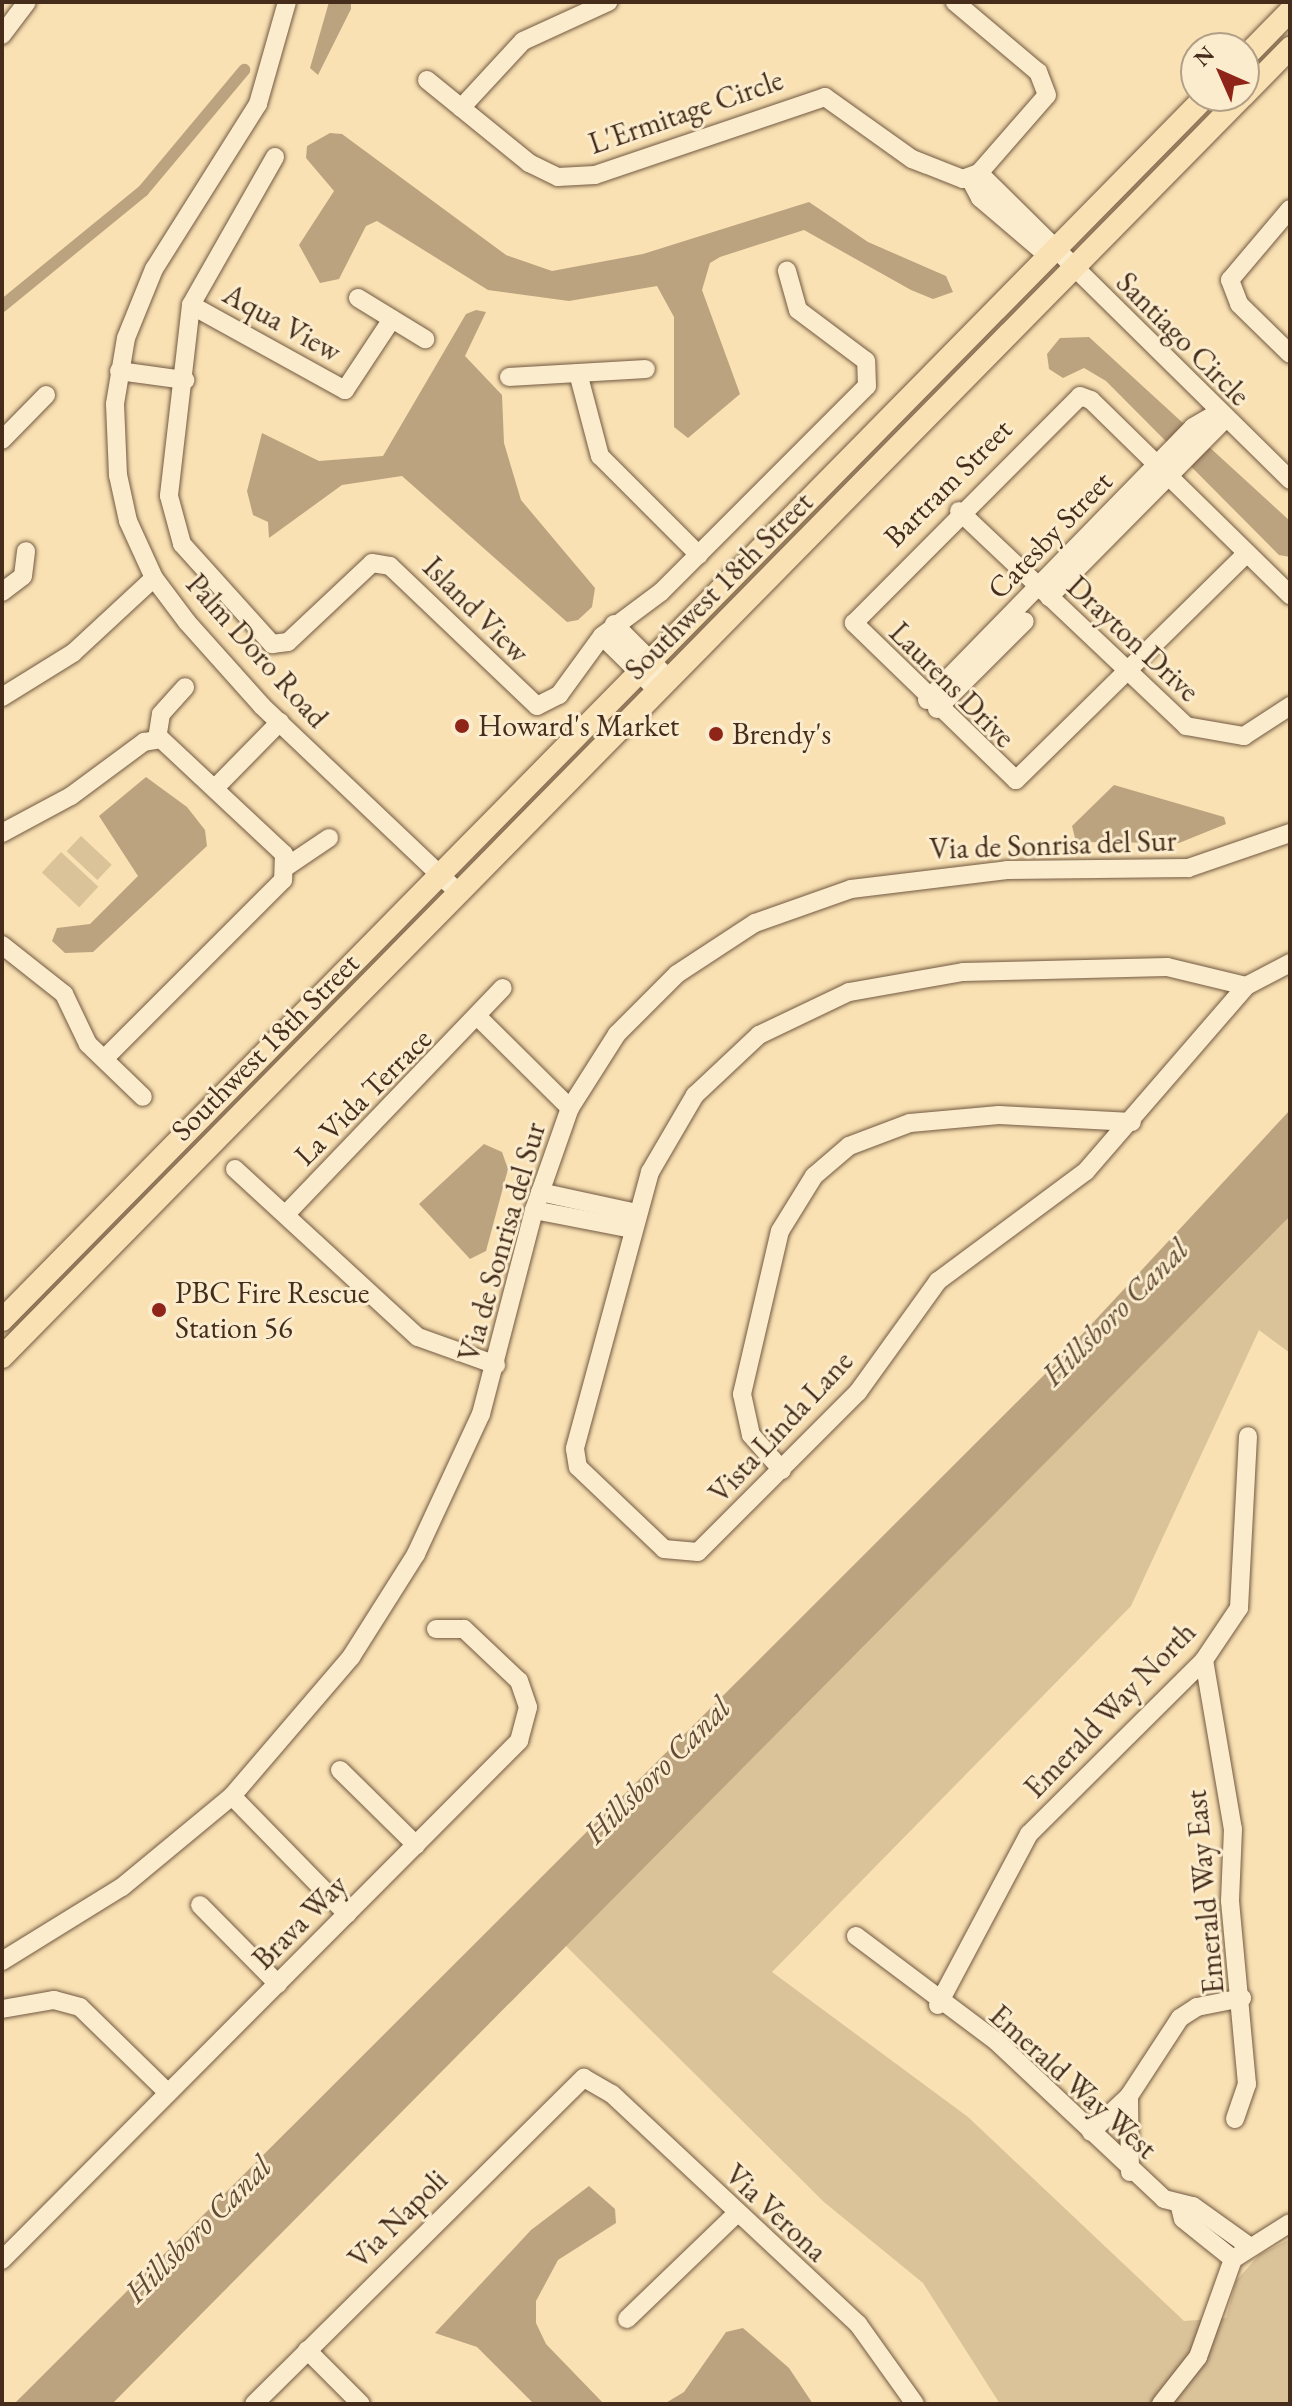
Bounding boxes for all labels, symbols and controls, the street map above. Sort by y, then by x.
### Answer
north arrow [1180,32,1260,112]
text: N [1188,40,1221,73]
street label: L'Ermitage Circle [584,62,788,162]
street label: Santiago Circle [1109,265,1257,413]
street label: Aqua View [217,276,347,370]
street label: Bartram Street [876,411,1020,555]
street label: Catesby Street [980,464,1120,606]
street label: Southwest 18th Street [618,485,820,687]
street label: Island View [415,549,537,671]
street label: Palm Doro Road [178,567,336,735]
street label: Drayton Drive [1059,569,1207,709]
street label: Laurens Drive [882,615,1022,755]
place label: Howard's Market [478,708,679,744]
place label: Brendy's [732,716,831,752]
marker: Howard's Market [453,717,471,735]
marker: Brendy's [707,725,725,743]
street label: Via de Sonrisa del Sur [929,823,1177,867]
street label: Southwest 18th Street [164,946,366,1148]
street label: La Vida Terrace [287,1021,439,1173]
street label: Via de Sonrisa del Sur [451,1118,553,1366]
water label: Hillsboro Canal [1033,1230,1197,1394]
place label: PBC Fire Rescue Station 56 [175,1275,369,1346]
marker: PBC Fire Rescue Station 56 [150,1301,168,1319]
street label: Vista Linda Lane [701,1343,861,1511]
street label: Emerald Way North [1017,1614,1203,1806]
water label: Hillsboro Canal [575,1688,739,1852]
street label: Emerald Way East [1178,1788,1232,1996]
street label: Brava Way [245,1867,355,1977]
street label: Emerald Way West [982,1997,1164,2167]
water label: Hillsboro Canal [116,2147,280,2311]
street label: Via Verona [717,2157,835,2269]
street label: Via Napoli [341,2162,455,2276]

